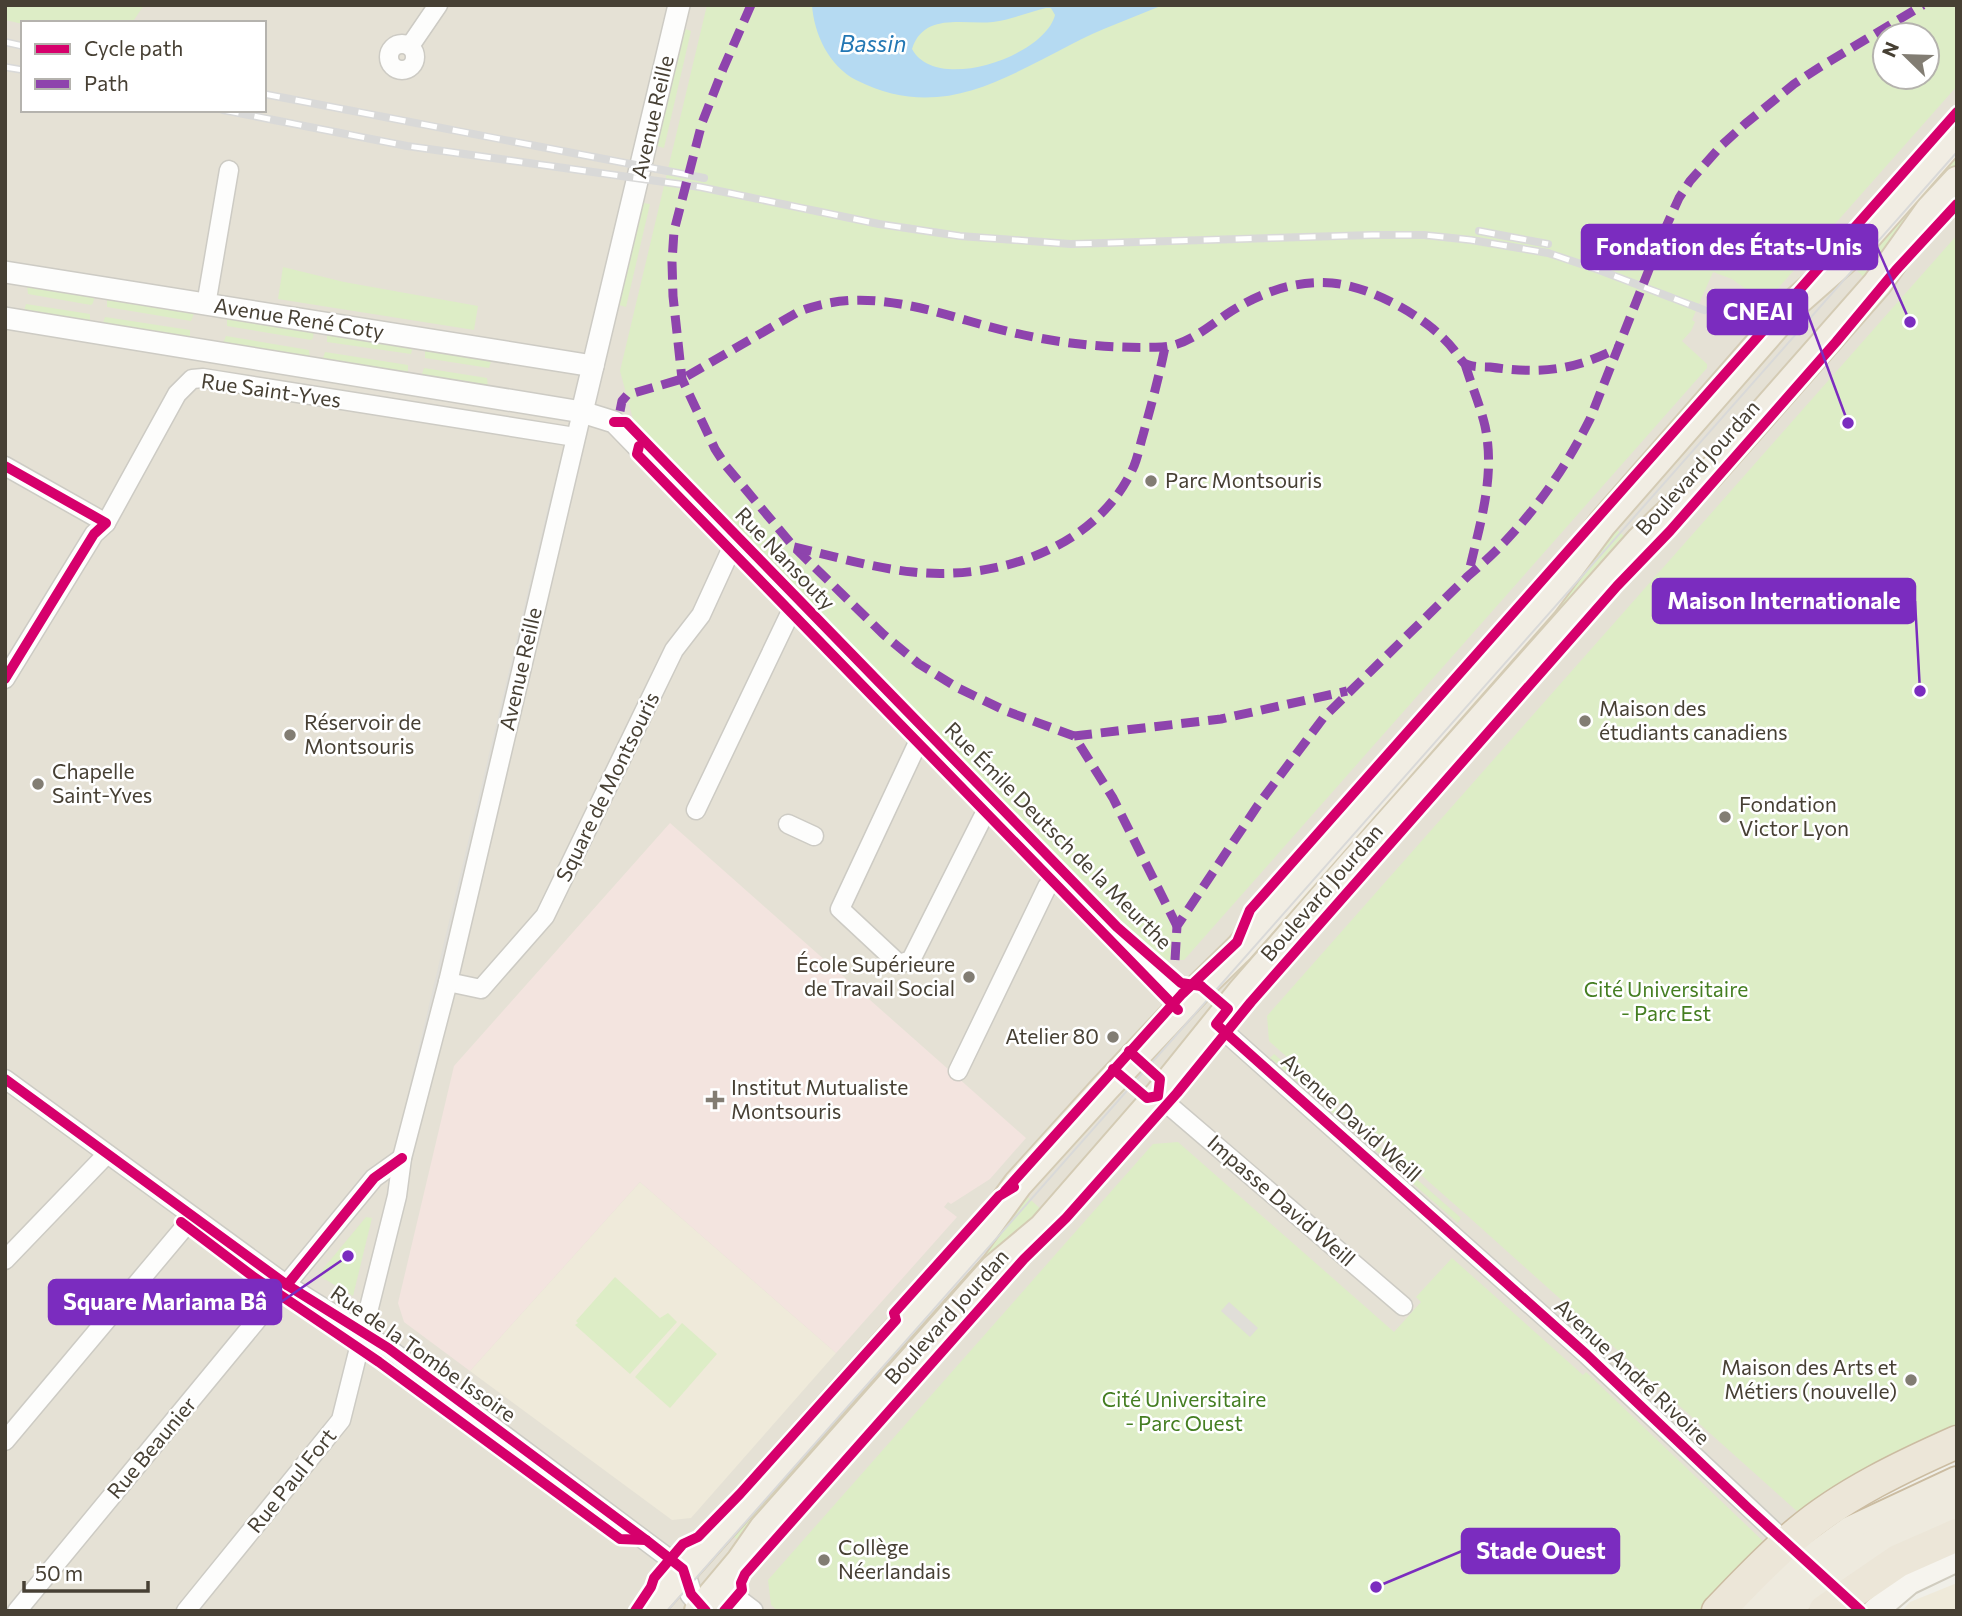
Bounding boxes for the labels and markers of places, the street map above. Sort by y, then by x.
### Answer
callout: Fondation des États-Unis [1582,225,1877,269]
callout: CNEAI [1708,290,1807,334]
place label: Parc Montsouris [1165,467,1322,492]
marker: Parc Montsouris [1143,473,1159,489]
callout: Maison Internationale [1653,579,1915,623]
place label: Maison des étudiants canadiens [1599,695,1788,744]
place label: Réservoir de Montsouris [304,709,421,758]
marker: Maison des étudiants canadiens [1577,713,1593,729]
marker: Réservoir de Montsouris [282,727,298,743]
place label: Chapelle Saint-Yves [52,758,152,807]
marker: Chapelle Saint-Yves [30,776,46,792]
place label: Fondation Victor Lyon [1739,791,1849,840]
marker: Fondation Victor Lyon [1717,809,1733,825]
place label: École Supérieure de Travail Social [796,951,955,1000]
marker: École Supérieure de Travail Social [961,969,977,985]
place label: Atelier 80 [1005,1023,1099,1048]
marker: Atelier 80 [1105,1029,1121,1045]
place label: Institut Mutualiste Montsouris [731,1074,908,1123]
marker: Institut Mutualiste Montsouris [705,1090,725,1110]
callout: Square Mariama Bâ [49,1280,281,1324]
place label: Maison des Arts et Métiers (nouvelle) [1721,1354,1897,1403]
marker: Maison des Arts et Métiers (nouvelle) [1903,1372,1919,1388]
callout: Stade Ouest [1462,1529,1619,1573]
place label: Collège Néerlandais [838,1534,951,1583]
marker: Collège Néerlandais [816,1552,832,1568]

